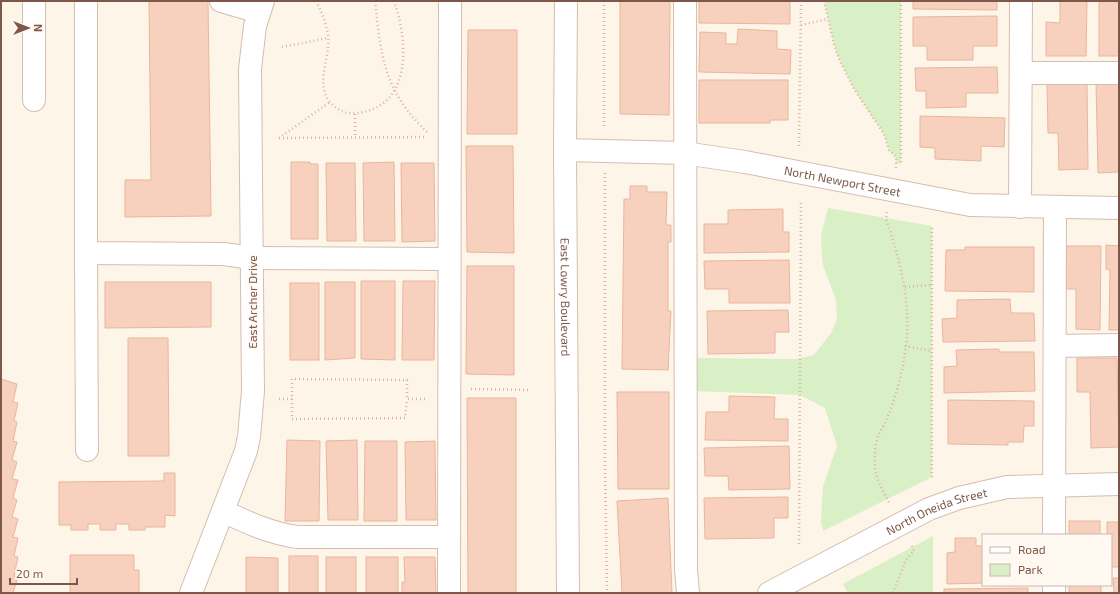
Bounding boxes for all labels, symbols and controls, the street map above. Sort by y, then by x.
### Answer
north arrow [8,8,48,48]
text: N [32,24,45,32]
street label: North Newport Street [783,163,902,199]
street label: East Lowry Boulevard [559,238,573,356]
street label: East Archer Drive [245,255,259,349]
street label: North Oneida Street [883,485,989,537]
legend [982,534,1112,586]
text: Road [1018,542,1046,556]
scale bar [10,560,77,586]
text: Park [1018,562,1043,576]
text: 20 m [16,566,43,580]

